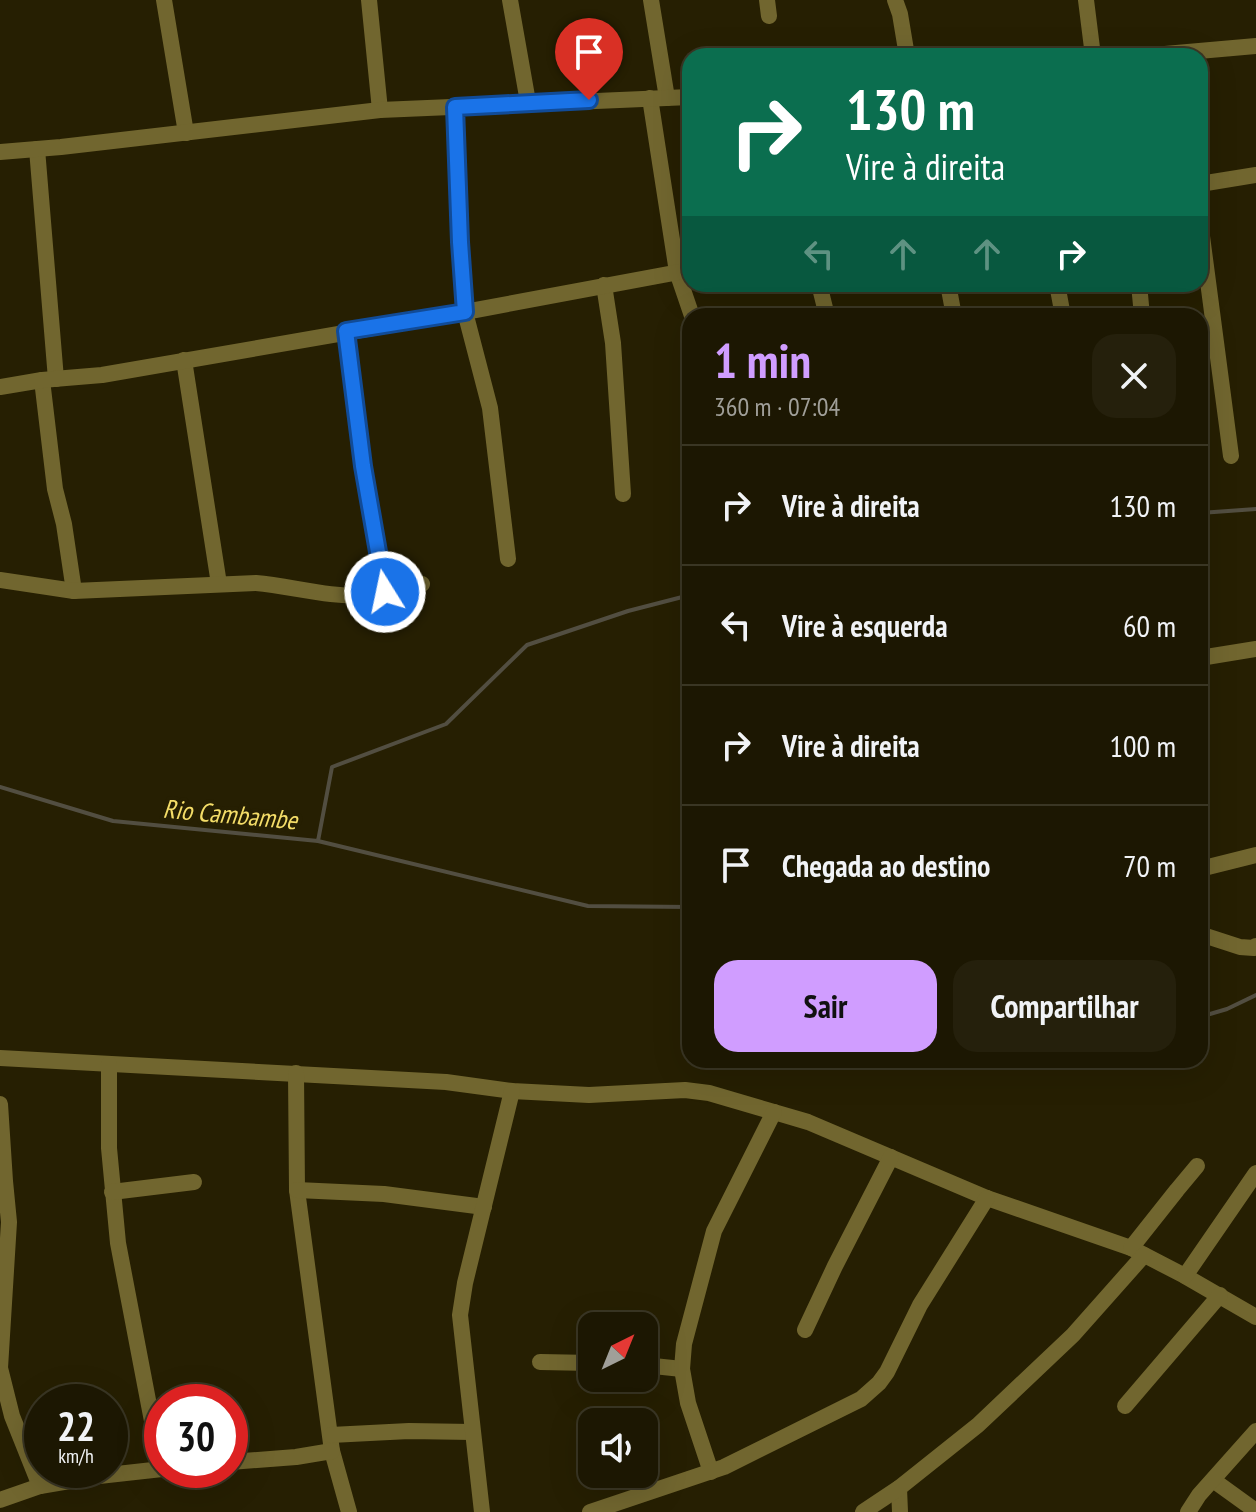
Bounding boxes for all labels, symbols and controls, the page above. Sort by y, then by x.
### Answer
pin [555,18,623,100]
icon: arrive [567,30,611,74]
text: 130 m [846,73,975,145]
icon: right [714,80,818,184]
text: Vire à direita [846,143,1005,190]
icon: left [797,232,841,276]
icon: ahead [881,232,925,276]
icon: ahead [965,232,1009,276]
icon: right [1049,232,1093,276]
text: 1 min [714,329,811,391]
button: close [1092,334,1176,418]
text: 360 m · 07:04 [714,390,840,423]
icon: right [714,483,758,527]
text: Vire à direita [782,486,920,525]
text: 130 m [1110,486,1176,525]
position arrow [343,550,427,634]
icon: left [714,603,758,647]
text: Vire à esquerda [782,606,948,645]
text: 60 m [1123,606,1176,645]
icon: right [714,723,758,767]
text: Vire à direita [782,726,920,765]
text: 100 m [1110,726,1176,765]
water label: Rio Cambambe [162,792,301,836]
icon: arrive [714,843,758,887]
text: Chegada ao destino [782,846,990,885]
text: 70 m [1123,846,1176,885]
button: Sair [714,960,937,1052]
button: Compartilhar [953,960,1176,1052]
north arrow [578,1312,658,1392]
map controls [578,1312,658,1488]
speed limit sign: 30 [144,1384,248,1488]
text: 22 [57,1400,95,1452]
button: sound [578,1408,658,1488]
text: km/h [58,1443,94,1469]

